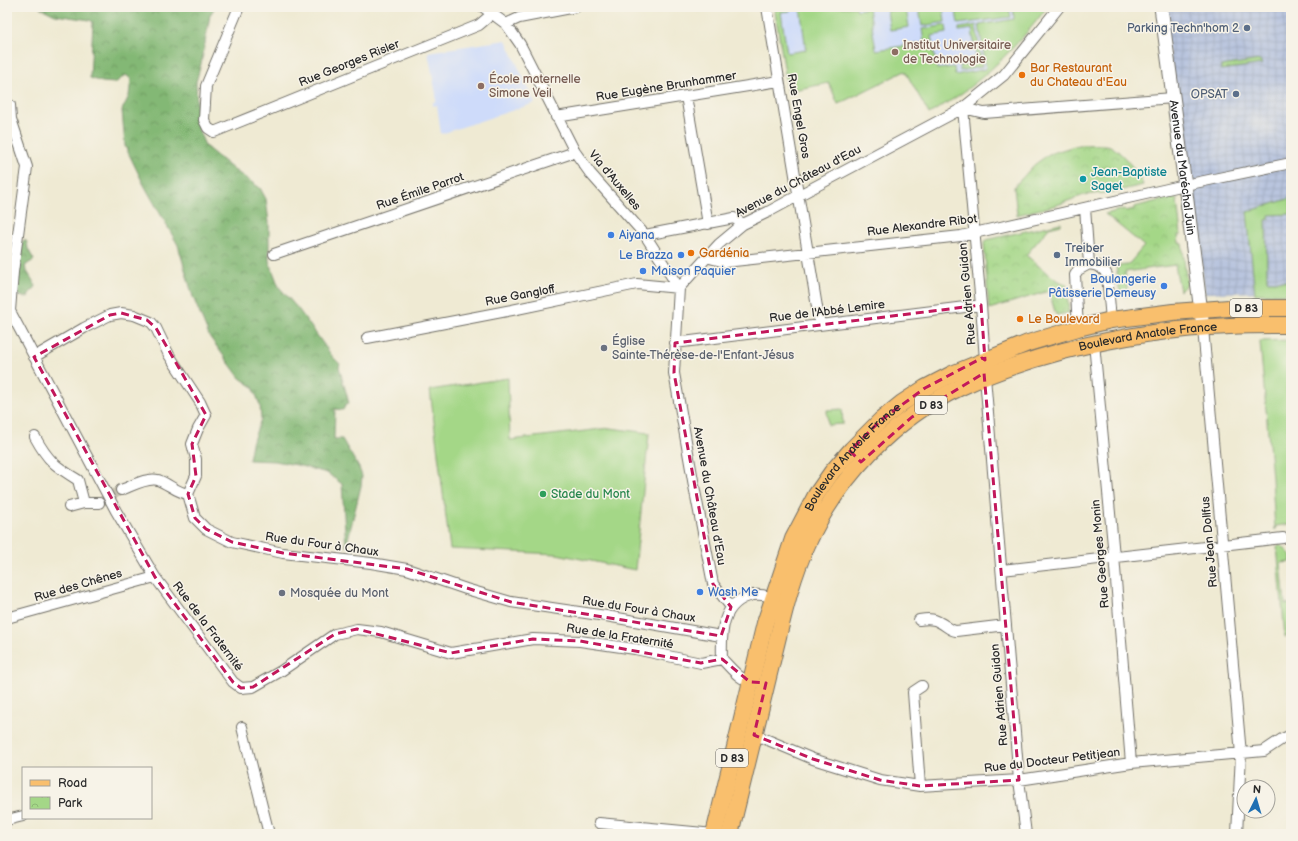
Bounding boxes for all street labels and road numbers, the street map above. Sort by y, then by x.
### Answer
street label: Rue Georges Risler [297,36,402,90]
street label: Rue Eugène Brunhammer [595,68,738,105]
street label: Rue Engel Gros [784,72,813,160]
street label: Avenue du Maréchal Juin [1166,99,1198,236]
street label: Avenue du Château d'Eau [733,142,864,221]
street label: Via d'Auxelles [585,147,644,213]
street label: Rue Émile Parrot [374,168,466,213]
street label: Rue Alexandre Ribot [866,211,978,240]
street label: Rue Adrien Guidon [956,242,979,346]
street label: Rue Gangloff [484,281,557,310]
street label: Rue de l'Abbé Lemire [768,297,886,326]
road number: D 83 [1230,299,1262,317]
street label: Boulevard Anatole France [1077,320,1218,355]
road number: D 83 [915,396,947,414]
street label: Boulevard Anatole France [802,400,904,514]
street label: Avenue du Château d'Eau [690,426,729,567]
street label: Rue Jean Dollfus [1198,496,1221,588]
street label: Rue Georges Monin [1088,499,1113,609]
street label: Rue du Four à Chaux [264,529,380,560]
street label: Rue des Chênes [32,566,124,605]
street label: Rue de la Fraternité [169,579,246,674]
street label: Rue du Four à Chaux [581,593,697,626]
street label: Rue de la Fraternité [565,621,675,652]
street label: Rue Adrien Guidon [988,643,1011,747]
street label: Rue du Docteur Petitjean [983,745,1121,776]
road number: D 83 [716,749,748,767]

